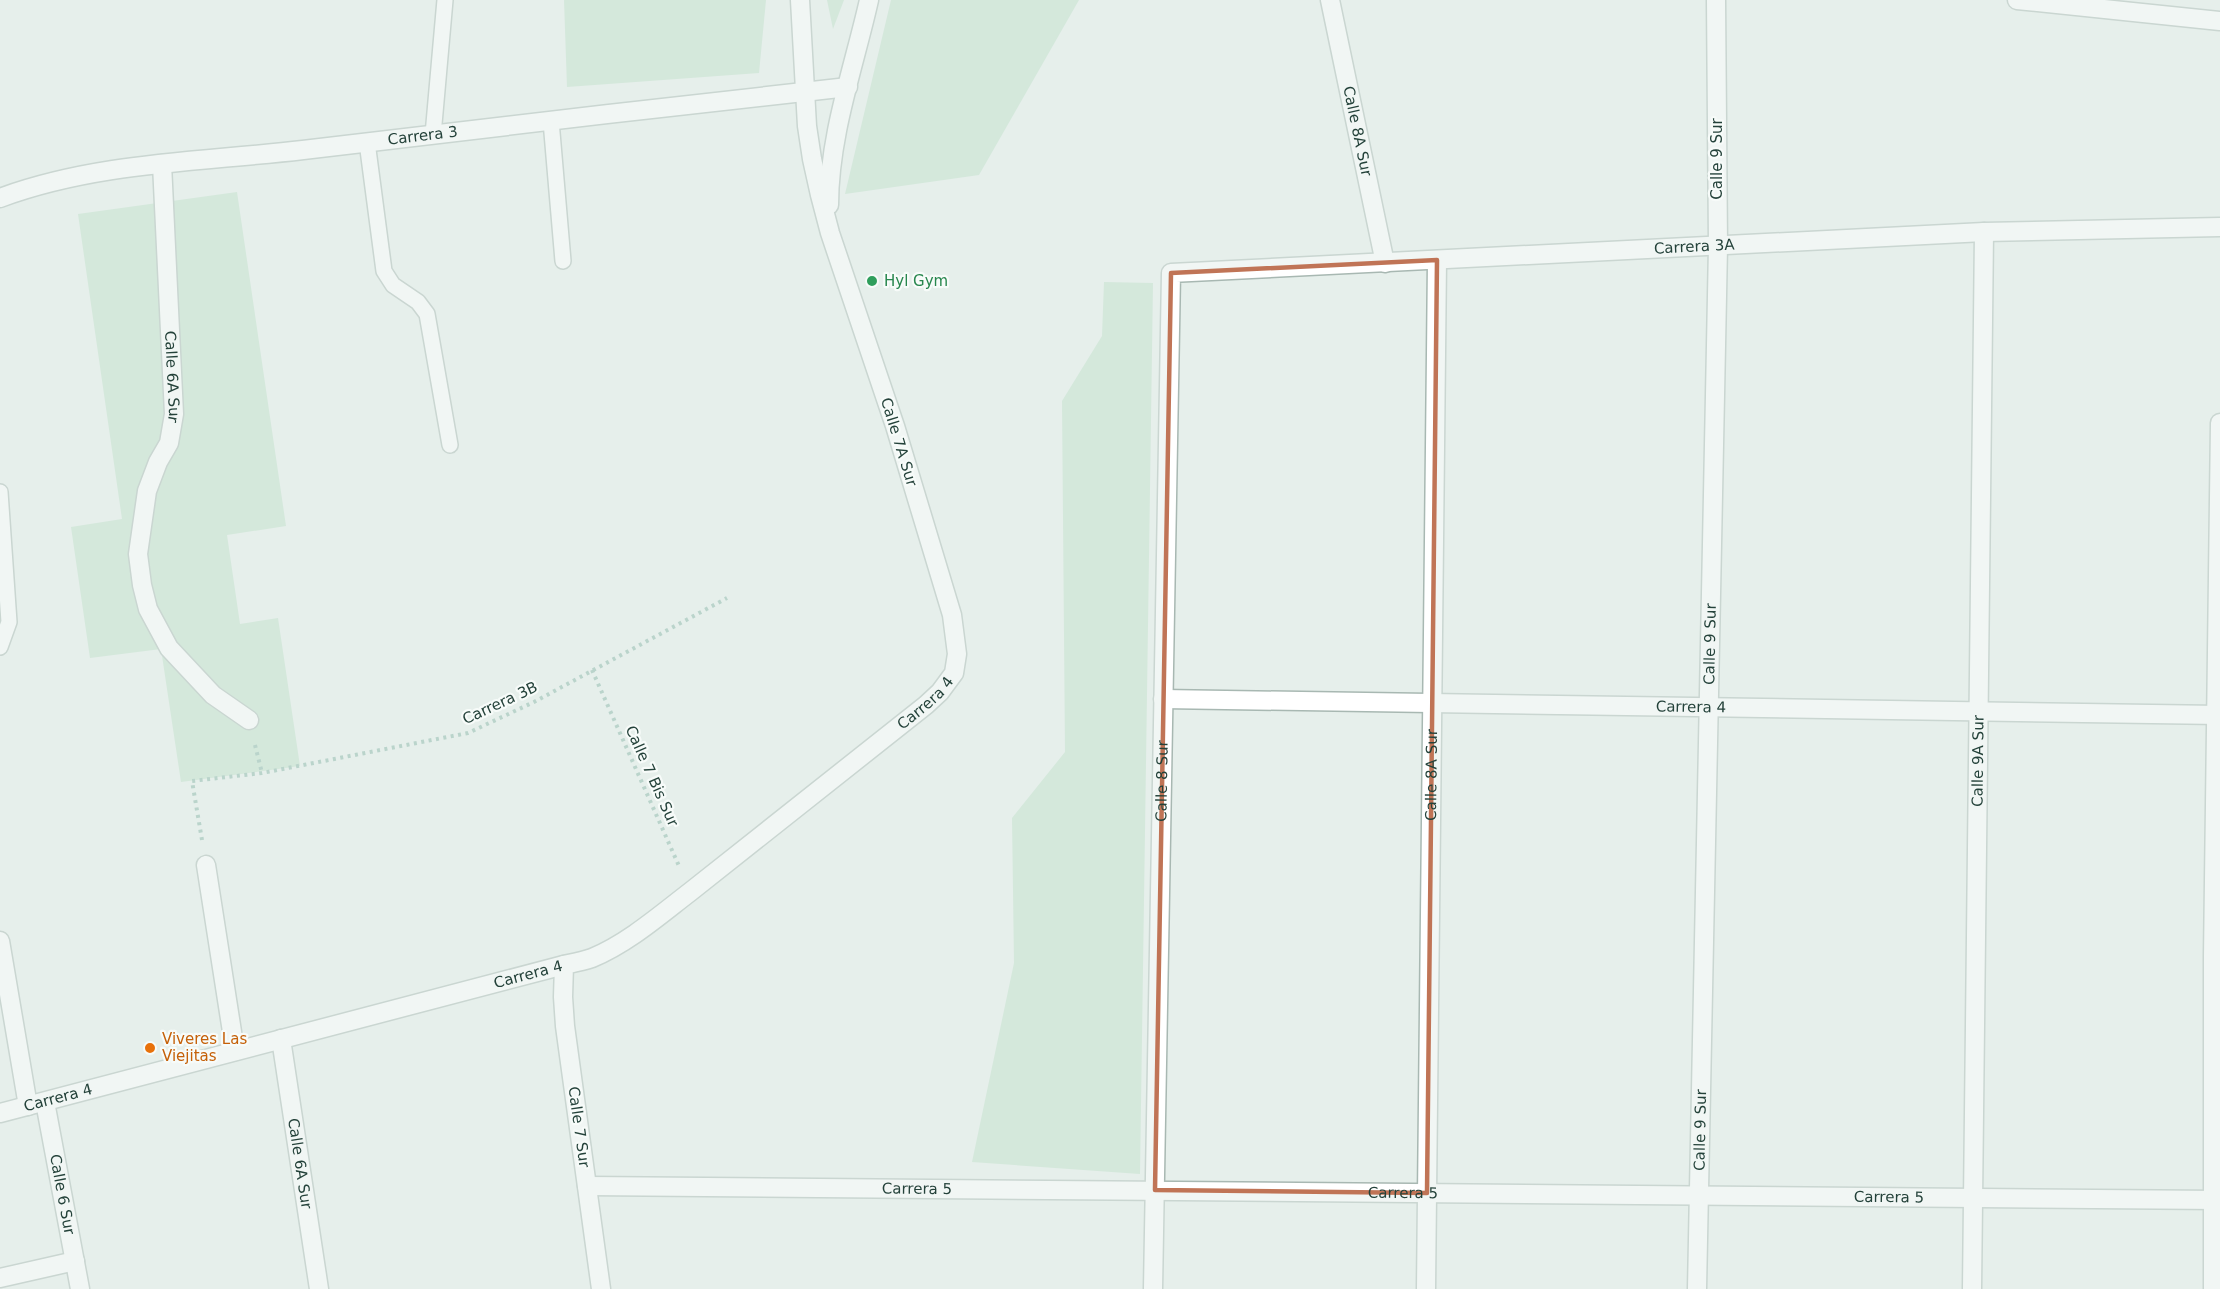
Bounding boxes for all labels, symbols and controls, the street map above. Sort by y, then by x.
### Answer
street label: Calle 8A Sur [1339,84,1376,179]
street label: Calle 9 Sur [1708,117,1726,200]
street label: Carrera 3 [387,123,459,149]
street label: Carrera 3A [1653,236,1736,258]
place label: Hyl Gym [884,272,948,290]
marker: Hyl Gym [865,274,879,288]
street label: Calle 6A Sur [161,330,183,425]
street label: Calle 7A Sur [877,395,921,489]
street label: Calle 9 Sur [1700,602,1720,685]
street label: Carrera 4 [894,673,957,733]
street label: Carrera 3B [460,678,540,728]
street label: Carrera 4 [1656,697,1726,717]
street label: Calle 9A Sur [1968,714,1988,807]
street label: Calle 7 Bis Sur [622,723,683,830]
street label: Calle 8A Sur [1422,728,1441,821]
street label: Calle 8 Sur [1152,739,1172,822]
street label: Carrera 4 [492,957,564,992]
place label: Viveres Las Viejitas [162,1030,247,1065]
marker: Viveres Las Viejitas [143,1041,157,1055]
street label: Carrera 4 [22,1080,94,1115]
street label: Calle 7 Sur [564,1085,594,1169]
street label: Calle 9 Sur [1690,1088,1710,1171]
street label: Calle 6A Sur [284,1117,316,1211]
street label: Calle 6 Sur [46,1153,79,1237]
street label: Carrera 5 [882,1180,952,1198]
street label: Carrera 5 [1368,1184,1438,1202]
street label: Carrera 5 [1854,1188,1924,1206]

